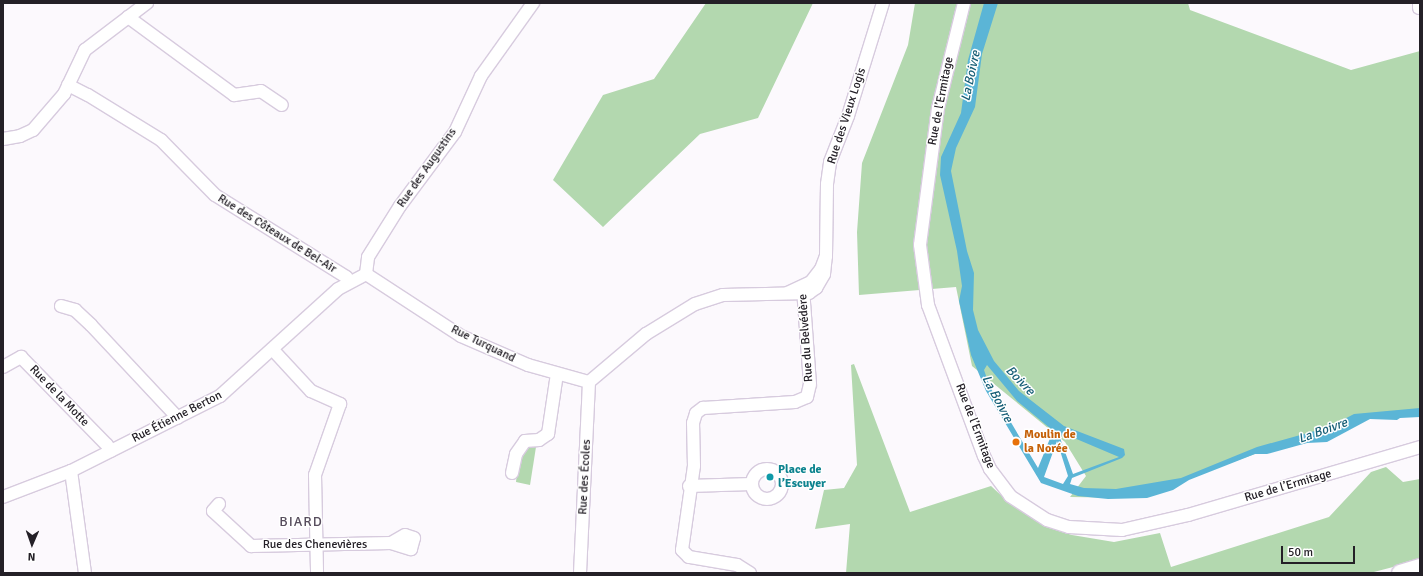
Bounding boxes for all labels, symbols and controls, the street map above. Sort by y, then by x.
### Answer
water label: La Boivre [958,49,984,103]
street label: Rue de l’Ermitage [925,56,957,146]
street label: Rue des Vieux Logis [825,66,869,166]
street label: Rue des Augustins [394,126,460,210]
street label: Rue des Côteaux de Bel-Air [215,191,339,277]
street label: Rue du Belvédère [796,293,816,383]
street label: Rue Turquand [448,322,518,366]
street label: Rue de la Motte [26,362,92,430]
water label: Boivre [1002,363,1038,399]
water label: La Boivre [978,373,1016,425]
street label: Rue de l’Ermitage [952,381,998,471]
street label: Rue Étienne Berton [130,388,224,446]
water label: La Boivre [1296,415,1350,447]
place label: Moulin de la Norée [1024,428,1076,456]
marker: Moulin de la Norée [1011,437,1021,447]
street label: Rue des Écoles [576,439,594,515]
place label: Place de l’Escuyer [778,463,826,491]
street label: Rue de l’Ermitage [1243,467,1333,505]
marker: Place de l’Escuyer [765,472,775,482]
district label: BIARD [279,514,323,530]
north arrow [12,524,52,564]
street label: Rue des Chenevières [263,538,367,552]
scale bar [1283,538,1357,564]
text: 50 m [1288,545,1313,560]
text: N [28,550,36,563]

